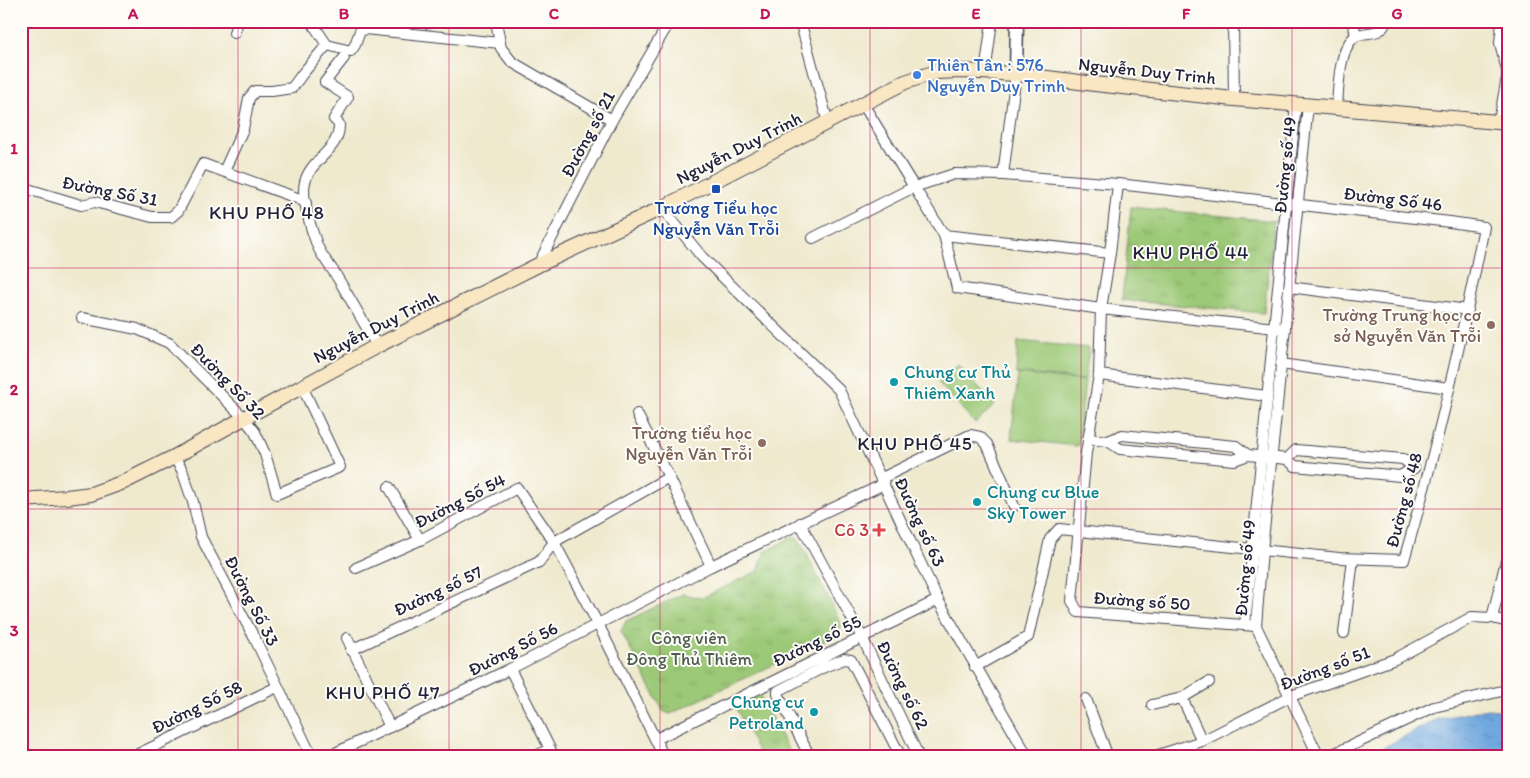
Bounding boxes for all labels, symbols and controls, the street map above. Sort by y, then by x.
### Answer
text: A [127,4,139,23]
text: B [339,4,350,23]
text: C [549,4,560,23]
text: D [760,4,771,23]
text: E [972,4,981,23]
text: F [1182,4,1191,23]
text: G [1391,4,1403,23]
street label: Nguyễn Duy Trinh [1077,53,1217,89]
place label: Thiên Tân : 576 Nguyễn Duy Trinh [927,54,1065,97]
marker: Thiên Tân : 576 Nguyễn Duy Trinh [911,69,923,81]
street label: Đường số 21 [556,87,620,181]
street label: Nguyễn Duy Trinh [672,107,806,189]
street label: Đường số 49 [1269,116,1301,214]
text: 1 [10,139,18,158]
street label: Đường Số 31 [60,171,160,211]
street label: Đường Số 46 [1342,182,1444,216]
marker: Trường Tiểu học Nguyễn Văn Trỗi [710,183,722,195]
place label: Trường Tiểu học Nguyễn Văn Trỗi [653,197,779,240]
district label: KHU PHỐ 48 [209,201,325,224]
district label: KHU PHỐ 44 [1132,241,1250,264]
street label: Nguyễn Duy Trinh [309,286,443,368]
place label: Trường Trung học cơ sở Nguyễn Văn Trỗi [1323,304,1482,347]
marker: Trường Trung học cơ sở Nguyễn Văn Trỗi [1485,319,1497,331]
street label: Đường Số 32 [186,338,270,424]
place label: Chung cư Thủ Thiêm Xanh [904,361,1011,404]
marker: Chung cư Thủ Thiêm Xanh [888,376,900,388]
text: 2 [10,380,19,399]
place label: Trường tiểu học Nguyễn Văn Trỗi [625,422,752,465]
district label: KHU PHỐ 45 [857,432,973,455]
marker: Trường tiểu học Nguyễn Văn Trỗi [756,437,768,449]
street label: Đường số 48 [1381,450,1427,550]
street label: Đường Số 54 [411,469,509,533]
street label: Đường số 63 [890,474,950,570]
place label: Chung cư Blue Sky Tower [987,481,1099,524]
marker: Chung cư Blue Sky Tower [971,496,983,508]
place label: Cô 3 [834,519,869,541]
street label: Đường số 49 [1230,519,1260,617]
marker: Cô 3 [873,524,885,536]
street label: Đường Số 33 [220,552,284,650]
street label: Đường số 57 [390,561,486,621]
street label: Đường số 50 [1093,587,1191,615]
street label: Đường số 55 [769,610,865,672]
street label: Đường Số 56 [464,617,562,681]
text: 3 [10,621,19,640]
park label: Công viên Đông Thủ Thiêm [626,627,752,670]
street label: Đường số 62 [872,637,934,733]
street label: Đường số 51 [1277,641,1373,695]
street label: Đường Số 58 [148,676,246,738]
district label: KHU PHỐ 47 [325,681,441,704]
place label: Chung cư Petroland [729,691,804,734]
marker: Chung cư Petroland [808,706,820,718]

